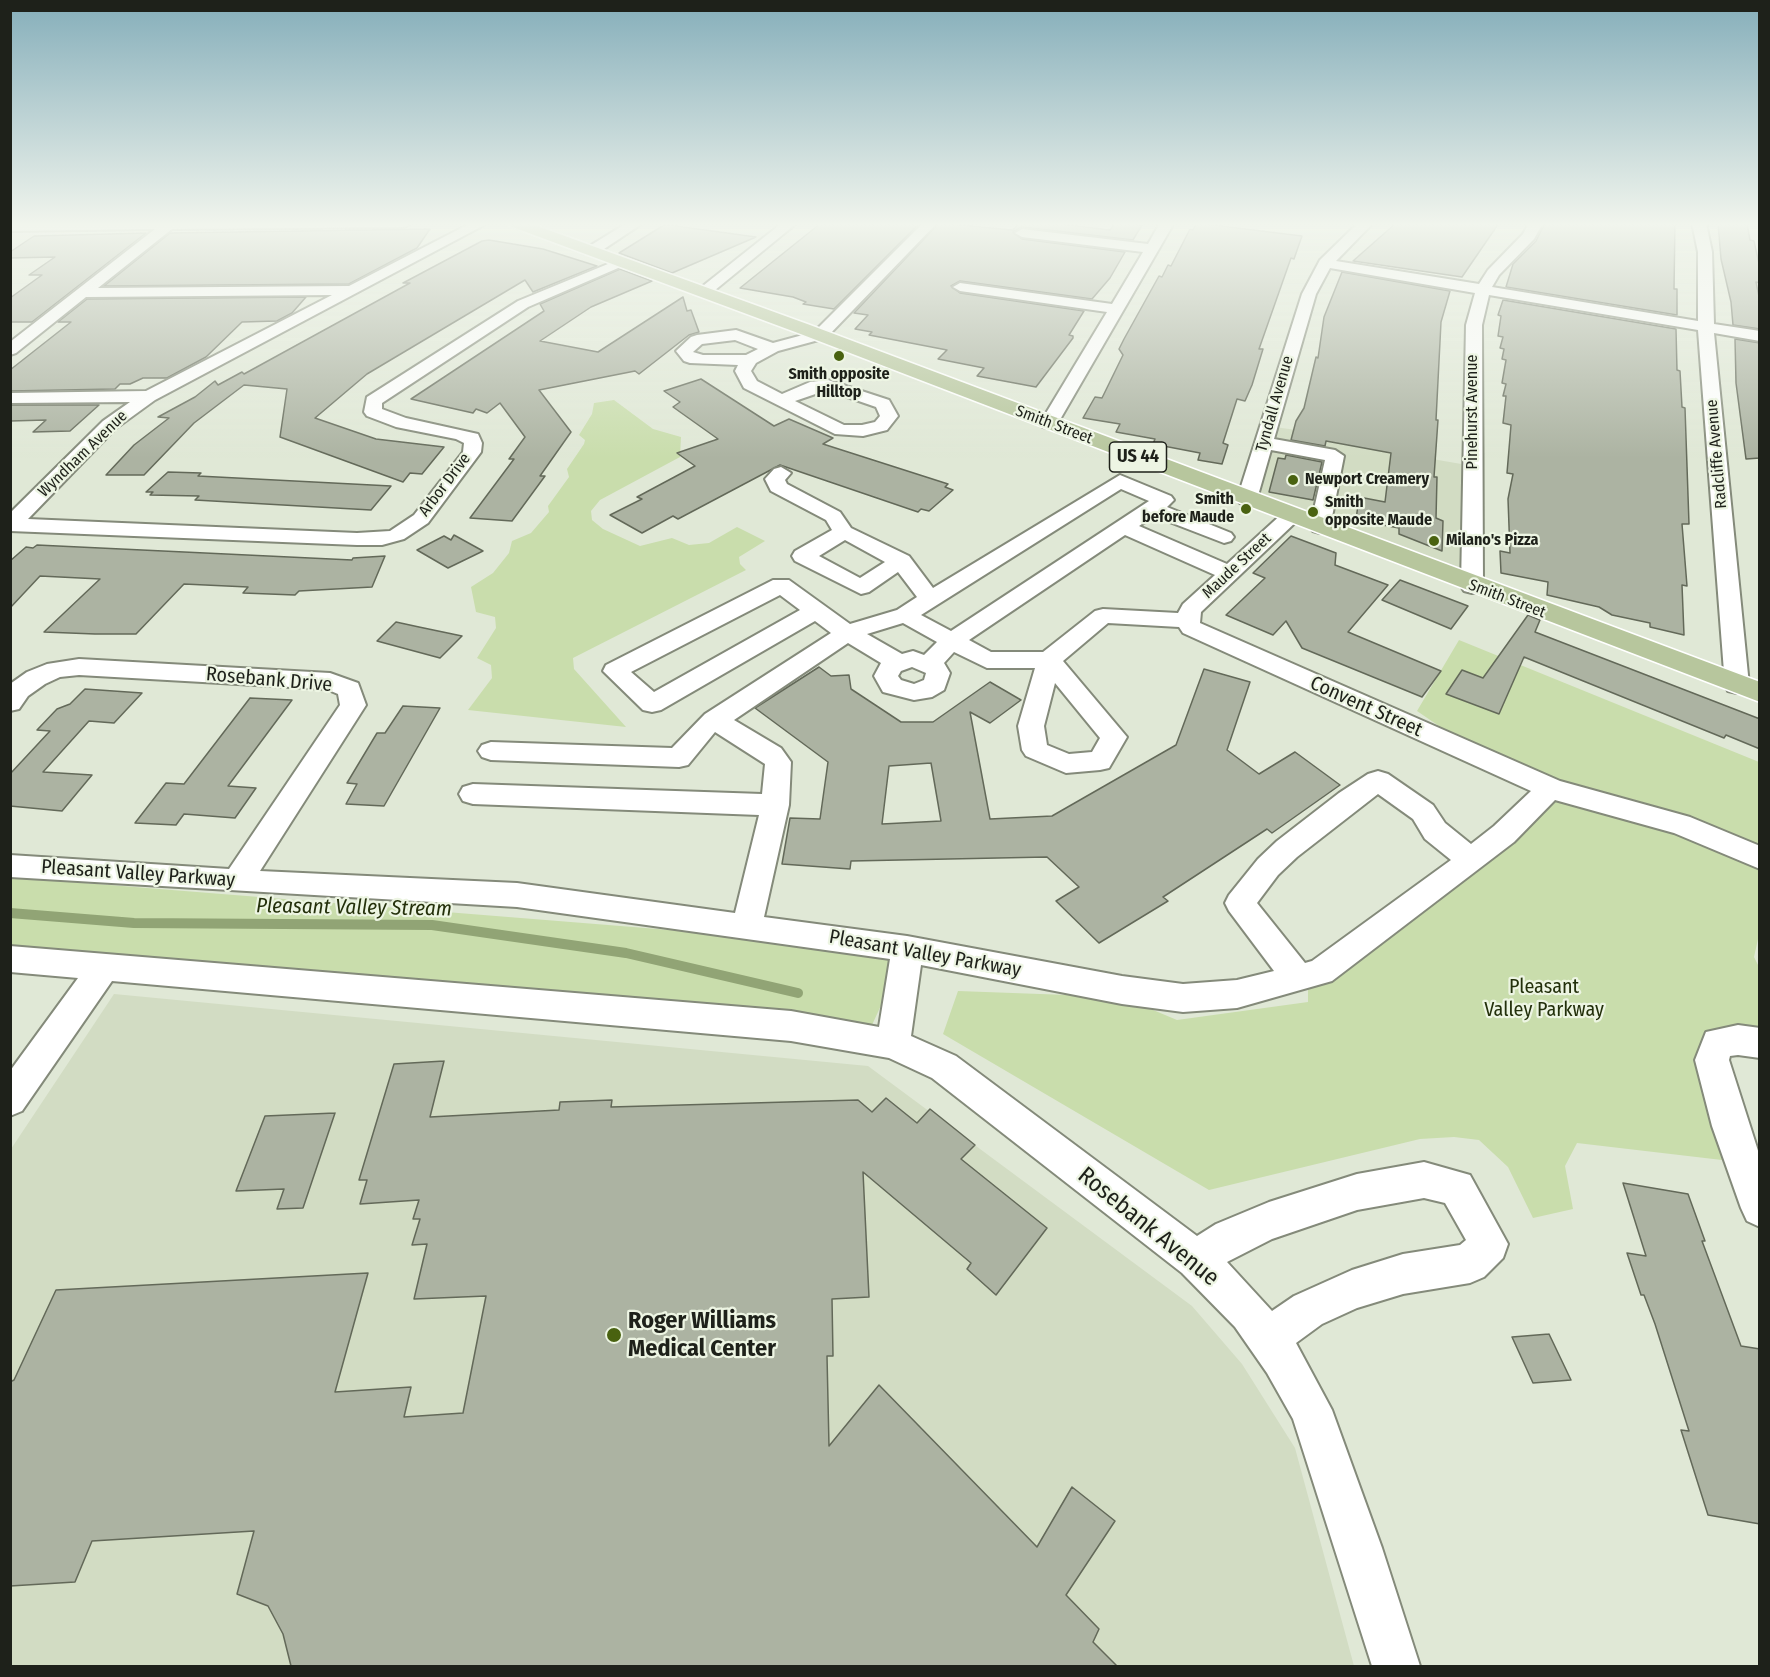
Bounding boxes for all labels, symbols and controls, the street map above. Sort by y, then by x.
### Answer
marker: Smith opposite Hilltop [832,349,846,363]
street label: Tyndall Avenue [1252,354,1298,454]
street label: Pinehurst Avenue [1463,355,1483,469]
place label: Smith opposite Hilltop [788,365,890,403]
street label: Radcliffe Avenue [1703,399,1731,509]
street label: Smith Street [1013,402,1095,448]
street label: Wyndham Avenue [34,407,132,501]
road number: US 44 [1110,442,1166,472]
street label: Arbor Drive [415,450,475,520]
place label: Newport Creamery [1305,470,1429,490]
marker: Newport Creamery [1286,473,1300,487]
place label: Smith before Maude [1142,490,1234,528]
place label: Smith opposite Maude [1325,493,1432,531]
marker: Smith before Maude [1239,502,1253,516]
marker: Smith opposite Maude [1306,505,1320,519]
street label: Maude Street [1199,529,1275,603]
place label: Milano's Pizza [1446,531,1538,551]
marker: Milano's Pizza [1427,534,1441,548]
street label: Smith Street [1466,576,1548,622]
street label: Rosebank Drive [205,663,333,697]
street label: Convent Street [1306,672,1426,742]
street label: Pleasant Valley Parkway [40,855,236,893]
water label: Pleasant Valley Stream [256,894,452,922]
street label: Pleasant Valley Parkway [827,925,1023,983]
park label: Pleasant Valley Parkway [1484,975,1604,1022]
street label: Rosebank Avenue [1072,1161,1224,1293]
place label: Roger Williams Medical Center [628,1307,776,1363]
marker: Roger Williams Medical Center [605,1326,623,1344]

